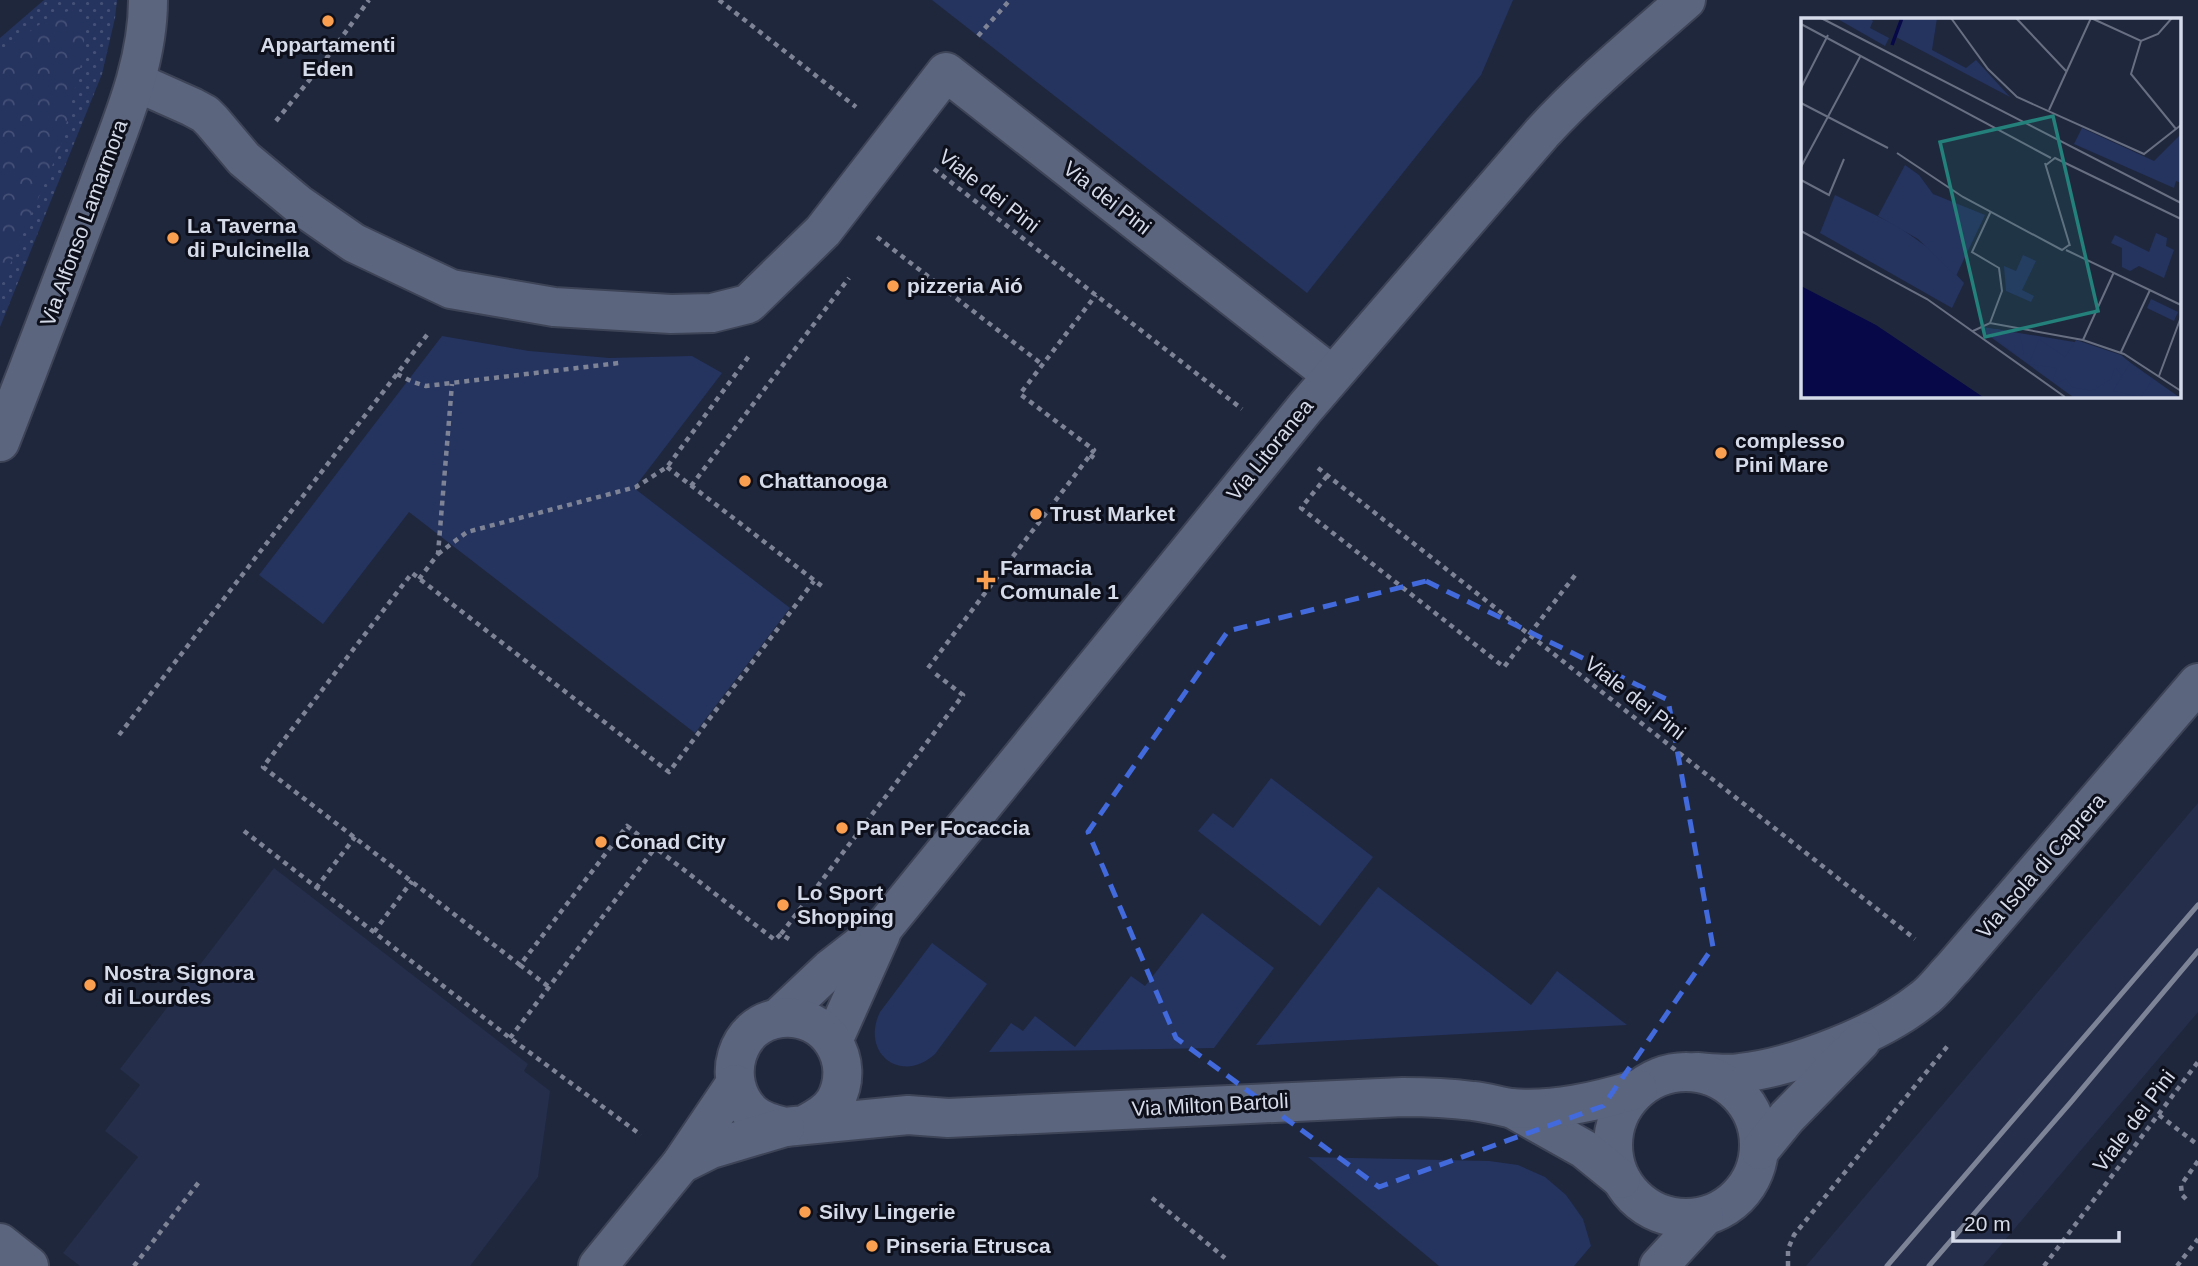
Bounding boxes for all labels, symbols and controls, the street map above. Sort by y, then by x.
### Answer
marker: Appartamenti Eden [320,13,336,29]
inset map [1801,18,2180,397]
place label: Appartamenti Eden [260,33,396,80]
street label: Via Alfonso Lamarmora [35,116,132,329]
street label: Viale dei Pini [935,144,1044,237]
street label: Via dei Pini [1059,156,1156,239]
place label: La Taverna di Pulcinella [187,214,310,261]
marker: La Taverna di Pulcinella [165,230,181,246]
place label: pizzeria Aió [907,274,1023,297]
marker: pizzeria Aió [885,278,901,294]
street label: Via Litoranea [1222,394,1318,505]
place label: complesso Pini Mare [1735,429,1845,476]
marker: complesso Pini Mare [1713,445,1729,461]
place label: Chattanooga [759,469,888,492]
marker: Chattanooga [737,473,753,489]
place label: Trust Market [1050,502,1175,525]
marker: Trust Market [1028,506,1044,522]
place label: Farmacia Comunale 1 [1000,556,1119,603]
marker: Farmacia Comunale 1 [978,572,994,588]
street label: Viale dei Pini [1581,651,1690,744]
street label: Via Isola di Caprera [1972,788,2110,943]
place label: Pan Per Focaccia [856,816,1030,839]
marker: Pan Per Focaccia [834,820,850,836]
place label: Conad City [615,830,726,853]
marker: Conad City [593,834,609,850]
place label: Lo Sport Shopping [797,881,894,928]
marker: Lo Sport Shopping [775,897,791,913]
place label: Nostra Signora di Lourdes [104,961,255,1008]
marker: Nostra Signora di Lourdes [82,977,98,993]
street label: Viale dei Pini [2088,1065,2179,1176]
street label: Via Milton Bartoli [1131,1089,1289,1120]
place label: Silvy Lingerie [819,1200,956,1223]
scale bar [1953,1200,2119,1244]
marker: Silvy Lingerie [797,1204,813,1220]
text: 20 m [1964,1212,2011,1235]
place label: Pinseria Etrusca [886,1234,1051,1257]
marker: Pinseria Etrusca [864,1238,880,1254]

